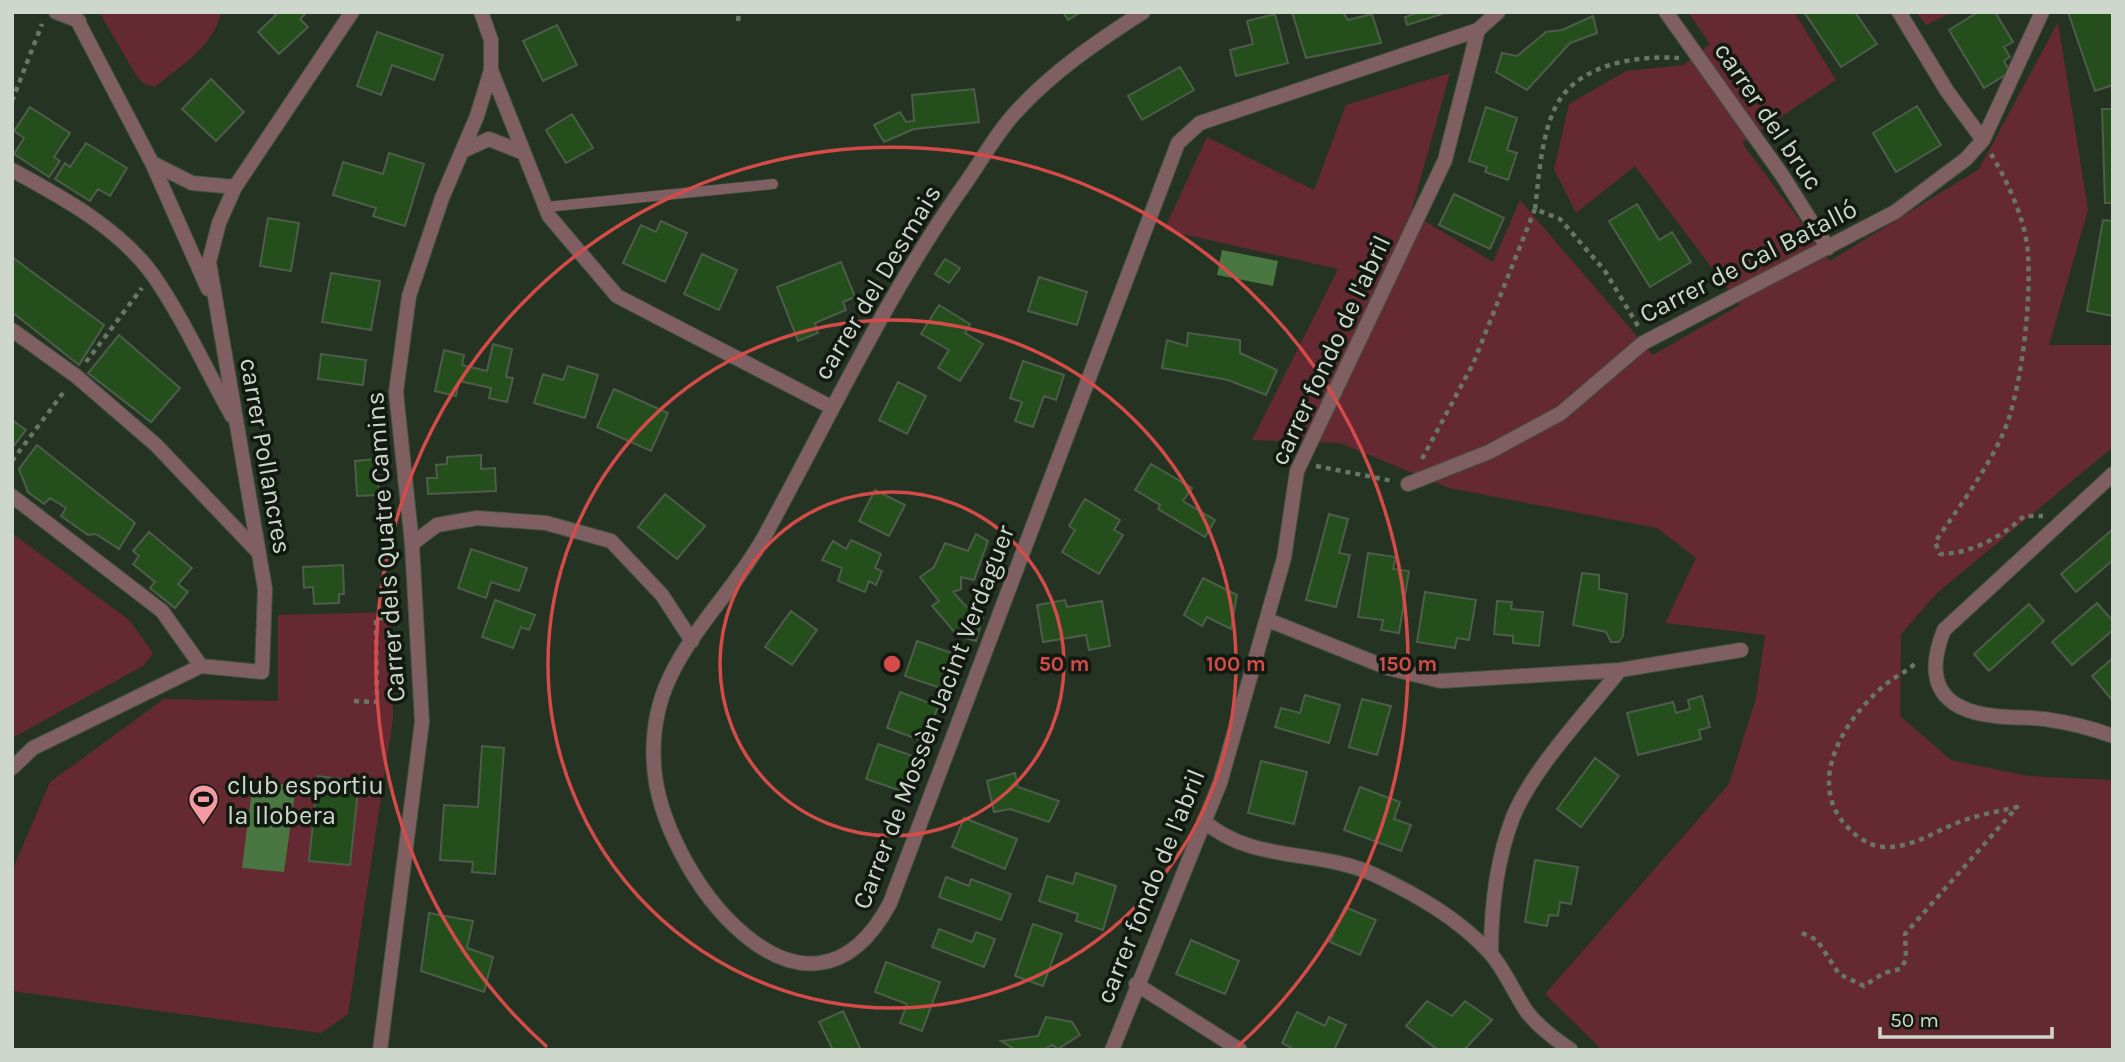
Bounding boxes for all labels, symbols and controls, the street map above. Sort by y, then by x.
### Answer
street label: carrer del bruc [1708,36,1829,196]
street label: carrer del Desmais [807,179,948,385]
street label: Carrer de Cal Batalló [1634,193,1862,330]
street label: carrer fondo de l'abril [1264,230,1397,470]
street label: carrer Pollancres [233,356,298,556]
street label: Carrer dels Quatre Camins [359,391,412,703]
street label: Carrer de Mossèn Jacint Verdaguer [846,520,1021,914]
centre of rings [880,652,904,676]
text: 50 m [1039,652,1089,676]
text: 100 m [1206,652,1266,676]
text: 150 m [1379,652,1437,676]
street label: carrer fondo de l'abril [1089,765,1212,1008]
place label: club esportiu la llobera [227,770,384,831]
sports icon: club esportiu la llobera [187,783,221,827]
scale bar [1880,996,2052,1040]
text: 50 m [1890,1008,1939,1032]

